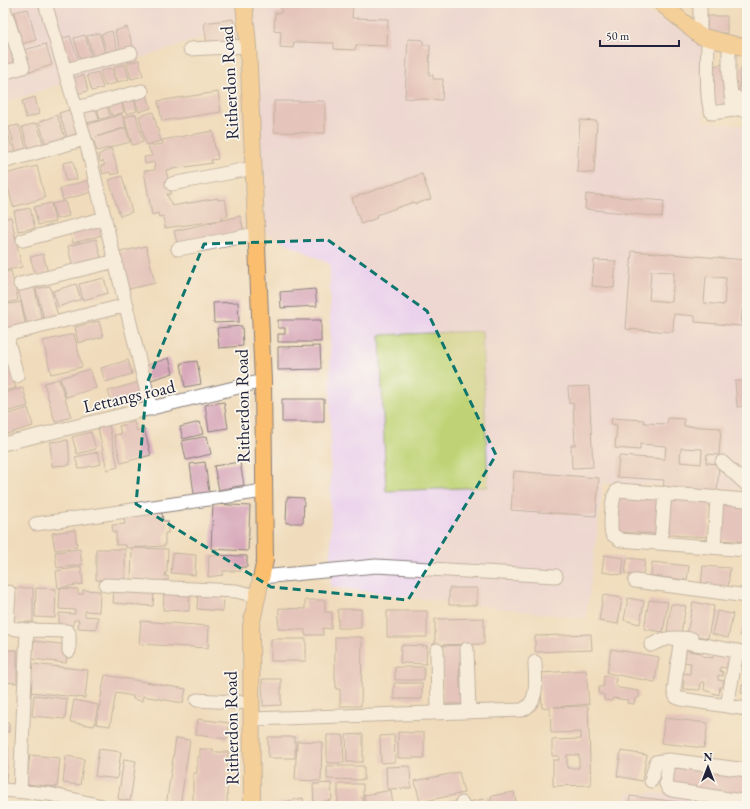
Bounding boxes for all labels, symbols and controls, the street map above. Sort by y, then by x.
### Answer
scale bar [600,22,679,48]
street label: Ritherdon Road [214,25,243,141]
text: 50 m [606,28,630,44]
street label: Ritherdon Road [229,348,254,463]
street label: Lettangs road [81,374,178,418]
street label: Ritherdon Road [218,670,243,785]
north arrow [688,747,728,787]
text: N [704,750,713,764]

